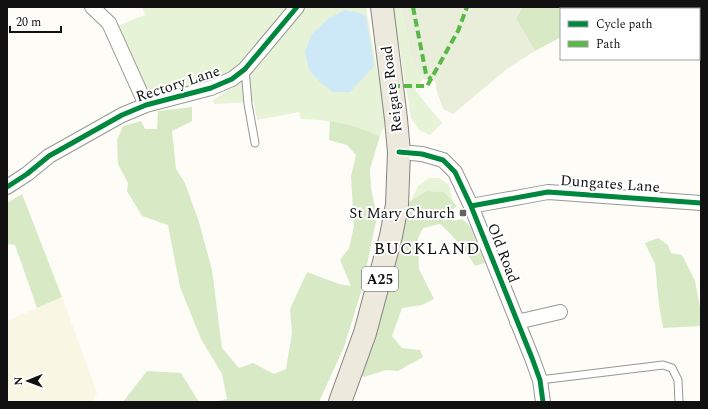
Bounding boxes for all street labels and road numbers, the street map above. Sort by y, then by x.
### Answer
street label: Reigate Road [375,44,409,134]
street label: Rectory Lane [133,60,223,108]
street label: Dungates Lane [559,169,661,199]
street label: Old Road [481,220,525,286]
road number: A25 [362,267,398,291]

